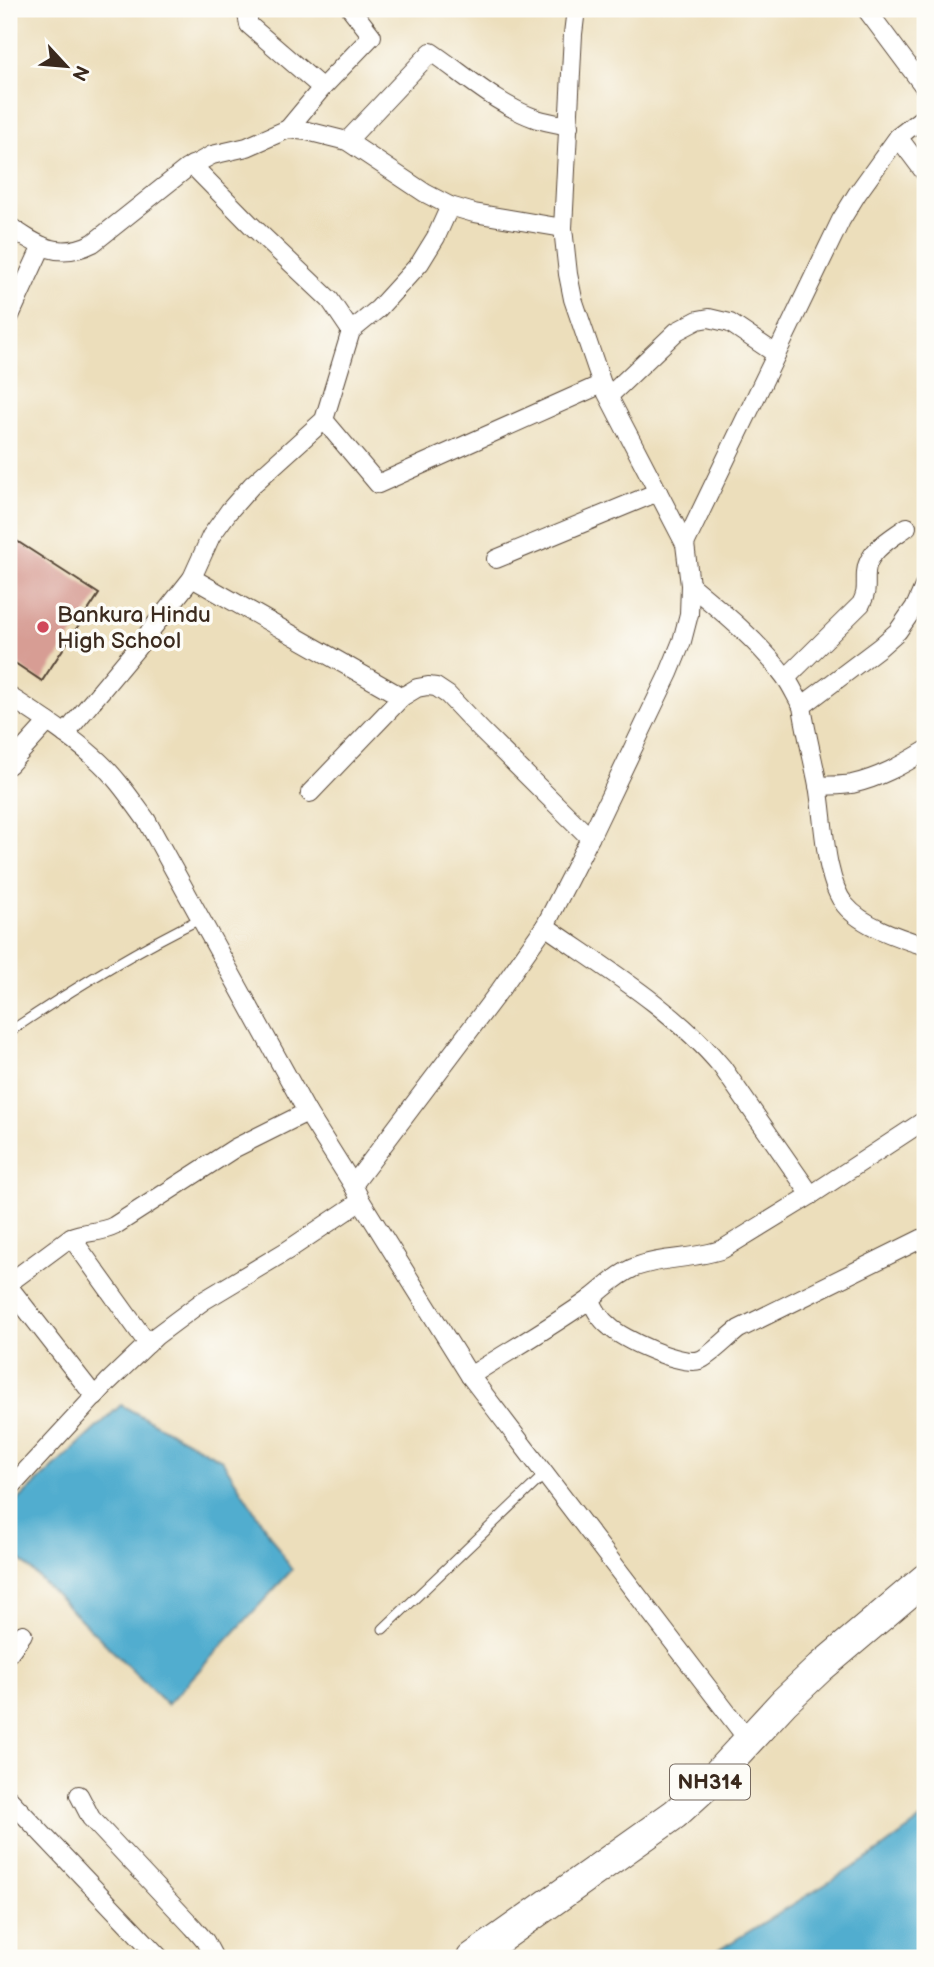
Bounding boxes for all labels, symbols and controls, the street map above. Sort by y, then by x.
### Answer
north arrow [32,32,102,102]
text: N [66,61,93,84]
place label: Bankura Hindu High School [57,601,211,655]
marker: Bankura Hindu High School [35,619,51,635]
road number: NH314 [670,1764,750,1800]

